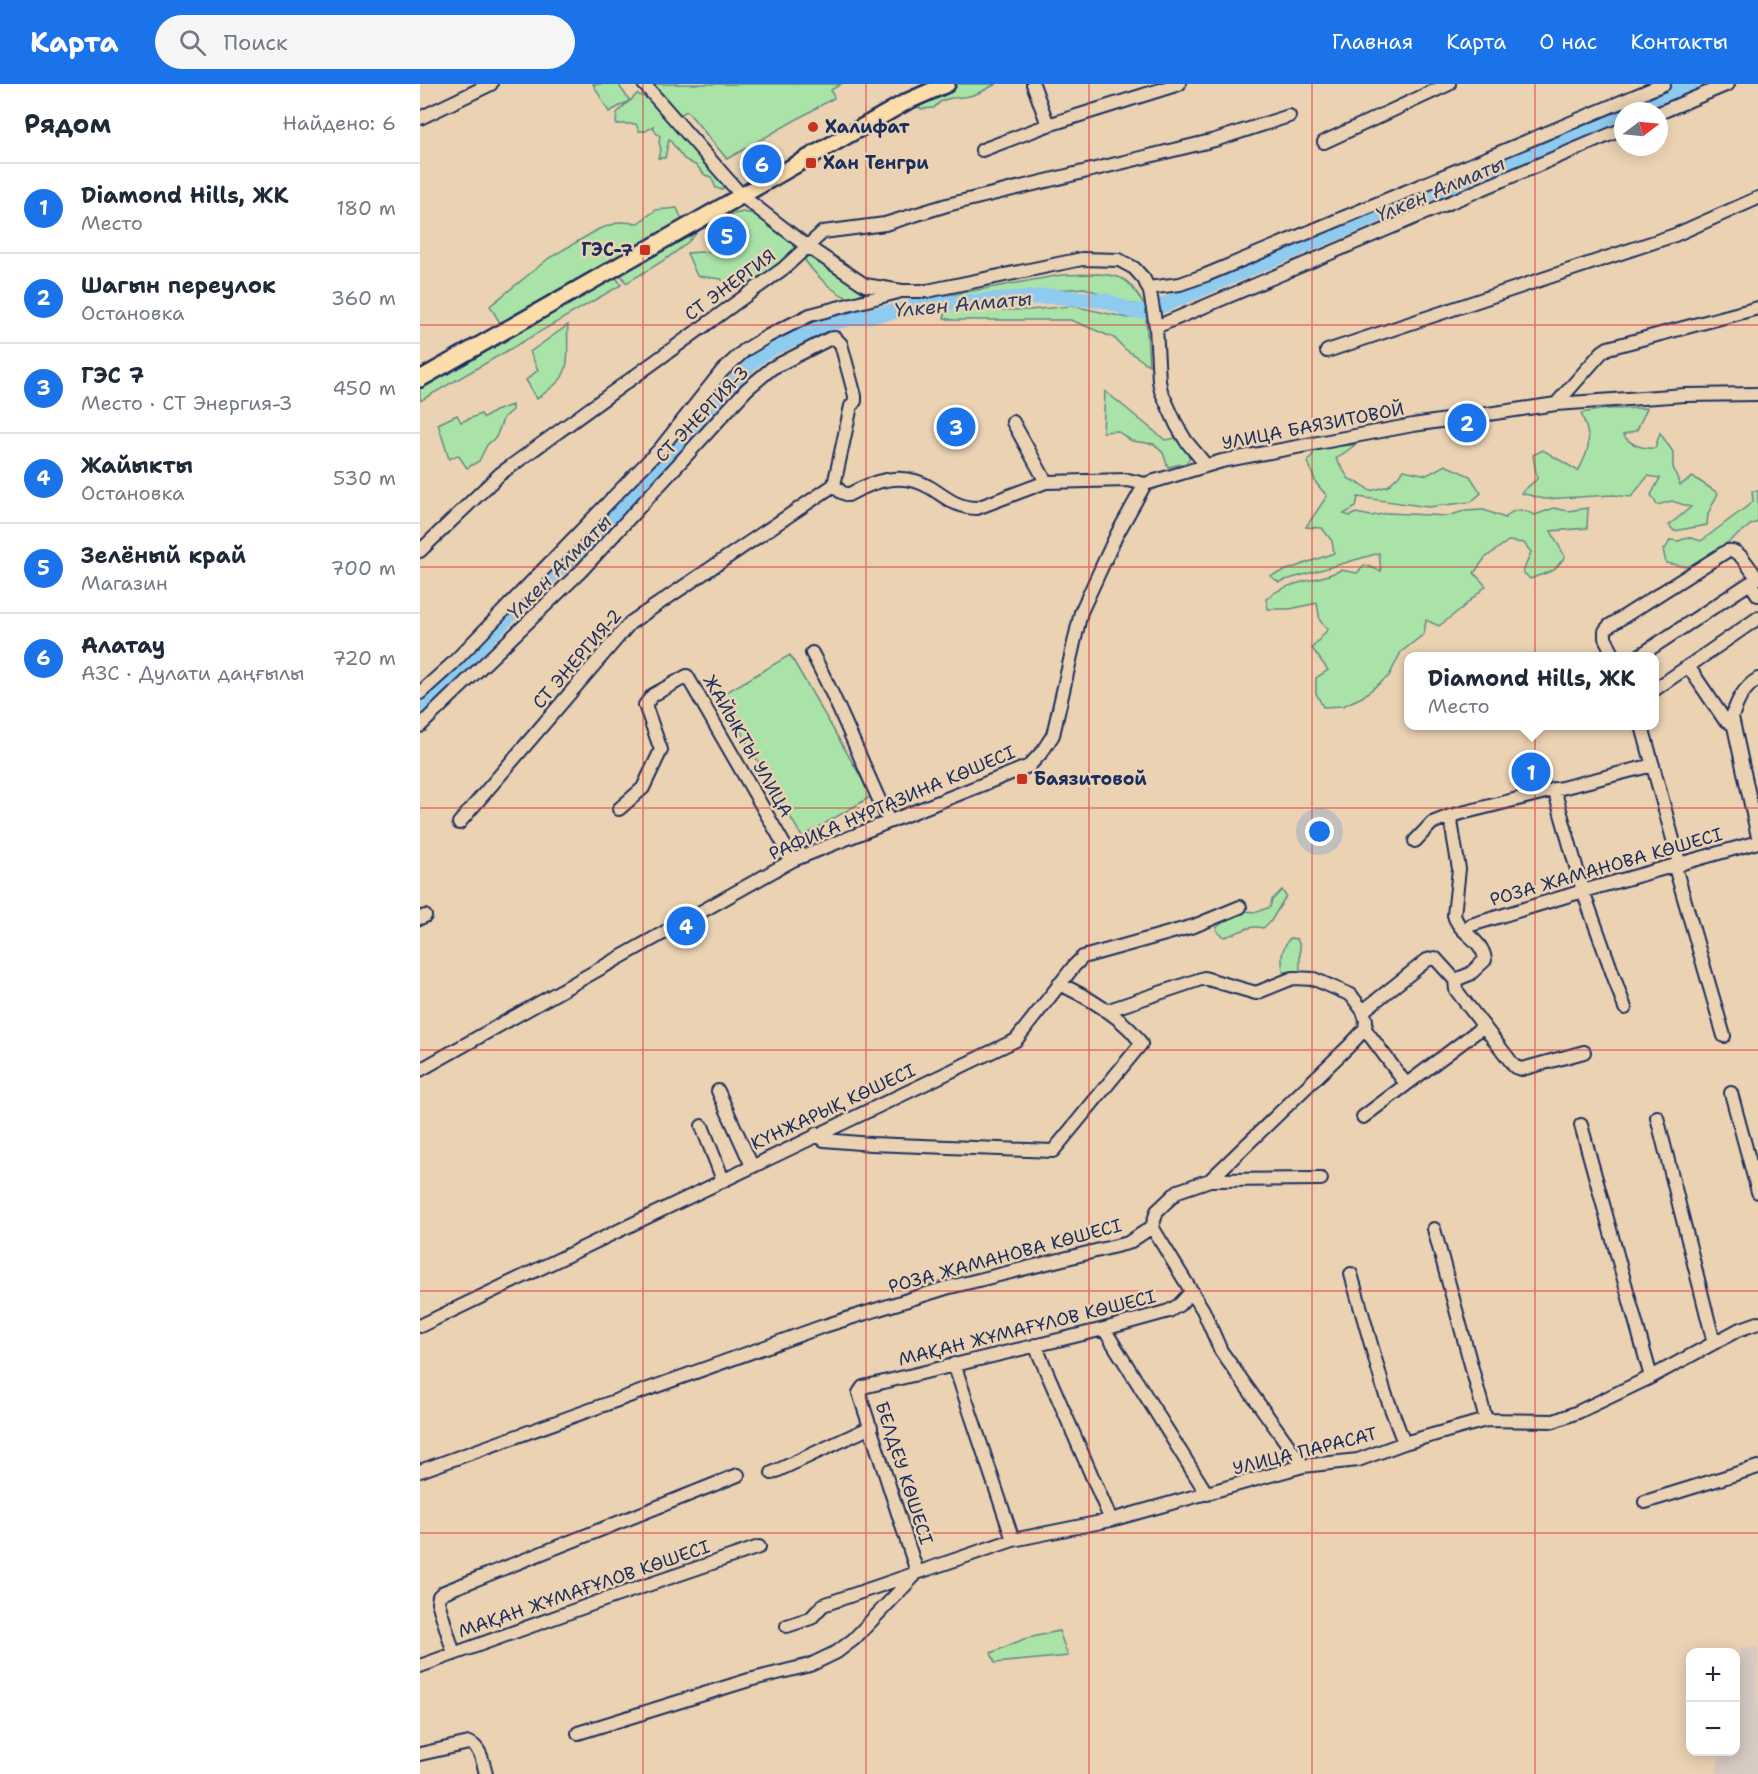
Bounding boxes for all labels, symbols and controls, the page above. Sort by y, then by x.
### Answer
search box [155,15,575,69]
text: Карта [30,23,119,61]
icon: search [176,26,209,59]
text: Поиск [224,28,288,57]
text: Главная [1332,28,1413,56]
text: Карта [1446,28,1506,56]
text: О нас [1539,28,1597,56]
text: Контакты [1630,28,1728,56]
north arrow [1614,102,1668,156]
text: Рядом [24,106,111,141]
text: Найдено: 6 [283,110,396,136]
place label: Халифат [825,115,910,139]
marker: Халифат [806,120,820,134]
pin: 6 [742,142,782,187]
water label: Үлкен Алматы [1371,150,1509,228]
place label: Хан Тенгри [823,151,929,175]
marker: Хан Тенгри [804,156,818,170]
text: Diamond Hills, ЖК [81,181,288,210]
text: 1 [39,195,48,221]
text: 180 m [336,195,396,221]
text: Место [81,210,143,236]
pin: 5 [708,214,746,258]
place label: ГЭС-7 [581,238,633,262]
marker: ГЭС-7 [638,243,652,257]
street label: СТ ЭНЕРГИЯ [680,244,780,326]
text: Шагын переулок [81,271,276,300]
text: 2 [37,285,51,311]
text: 360 m [331,285,396,311]
water label: Үлкен Алматы [893,285,1033,323]
text: Остановка [81,300,185,326]
text: ГЭС 7 [81,361,144,390]
street label: СТ ЭНЕРГИЯ-3 [650,361,754,467]
text: 3 [37,375,51,401]
text: 450 m [332,375,396,401]
text: Место · СТ Энергия-3 [81,390,293,416]
street label: УЛИЦА БАЯЗИТОВОЙ [1220,397,1406,455]
pin: 2 [1448,400,1486,446]
pin: 3 [936,404,976,450]
text: Жайыкты [81,451,193,480]
text: 4 [37,465,51,491]
text: 530 m [333,465,396,491]
text: Остановка [81,480,185,506]
water label: Үлкен Алматы [501,509,617,625]
text: Зелёный край [81,541,246,570]
text: 5 [37,555,50,581]
text: 700 m [331,555,396,581]
text: Магазин [81,570,168,596]
street label: СТ ЭНЕРГИЯ-2 [527,604,627,714]
text: Алатау [81,631,165,660]
text: 6 [37,645,51,671]
text: 720 m [332,645,396,671]
popup [1404,652,1659,730]
text: АЗС · Дулати даңғылы [81,660,305,686]
text: Diamond Hills, ЖК [1428,664,1635,693]
street label: ЖАЙЫКТЫ УЛИЦА [698,671,798,821]
text: Место [1428,693,1490,719]
street label: РАФИКА НҰРТАЗИНА КӨШЕСІ [765,740,1019,866]
pin: 1 [1512,750,1550,794]
place label: Баязитовой [1034,767,1147,791]
marker: Баязитовой [1015,772,1029,786]
your location [1305,817,1334,846]
street label: РОЗА ЖАМАНОВА КӨШЕСІ [1487,822,1725,912]
pin: 4 [666,904,706,948]
street label: КҮНЖАРЫҚ КӨШЕСІ [747,1058,919,1156]
street label: РОЗА ЖАМАНОВА КӨШЕСІ [886,1213,1125,1299]
street label: МАҚАН ЖҰМАҒҰЛОВ КӨШЕСІ [896,1284,1158,1372]
street label: БЕЛДЕУ КӨШЕСІ [870,1398,938,1548]
street label: УЛИЦА ПАРАСАТ [1230,1421,1380,1481]
street label: МАҚАН ЖҰМАҒҰЛОВ КӨШЕСІ [455,1535,713,1643]
map controls [1686,1648,1740,1756]
button: + [1686,1648,1740,1702]
button: − [1686,1702,1740,1756]

